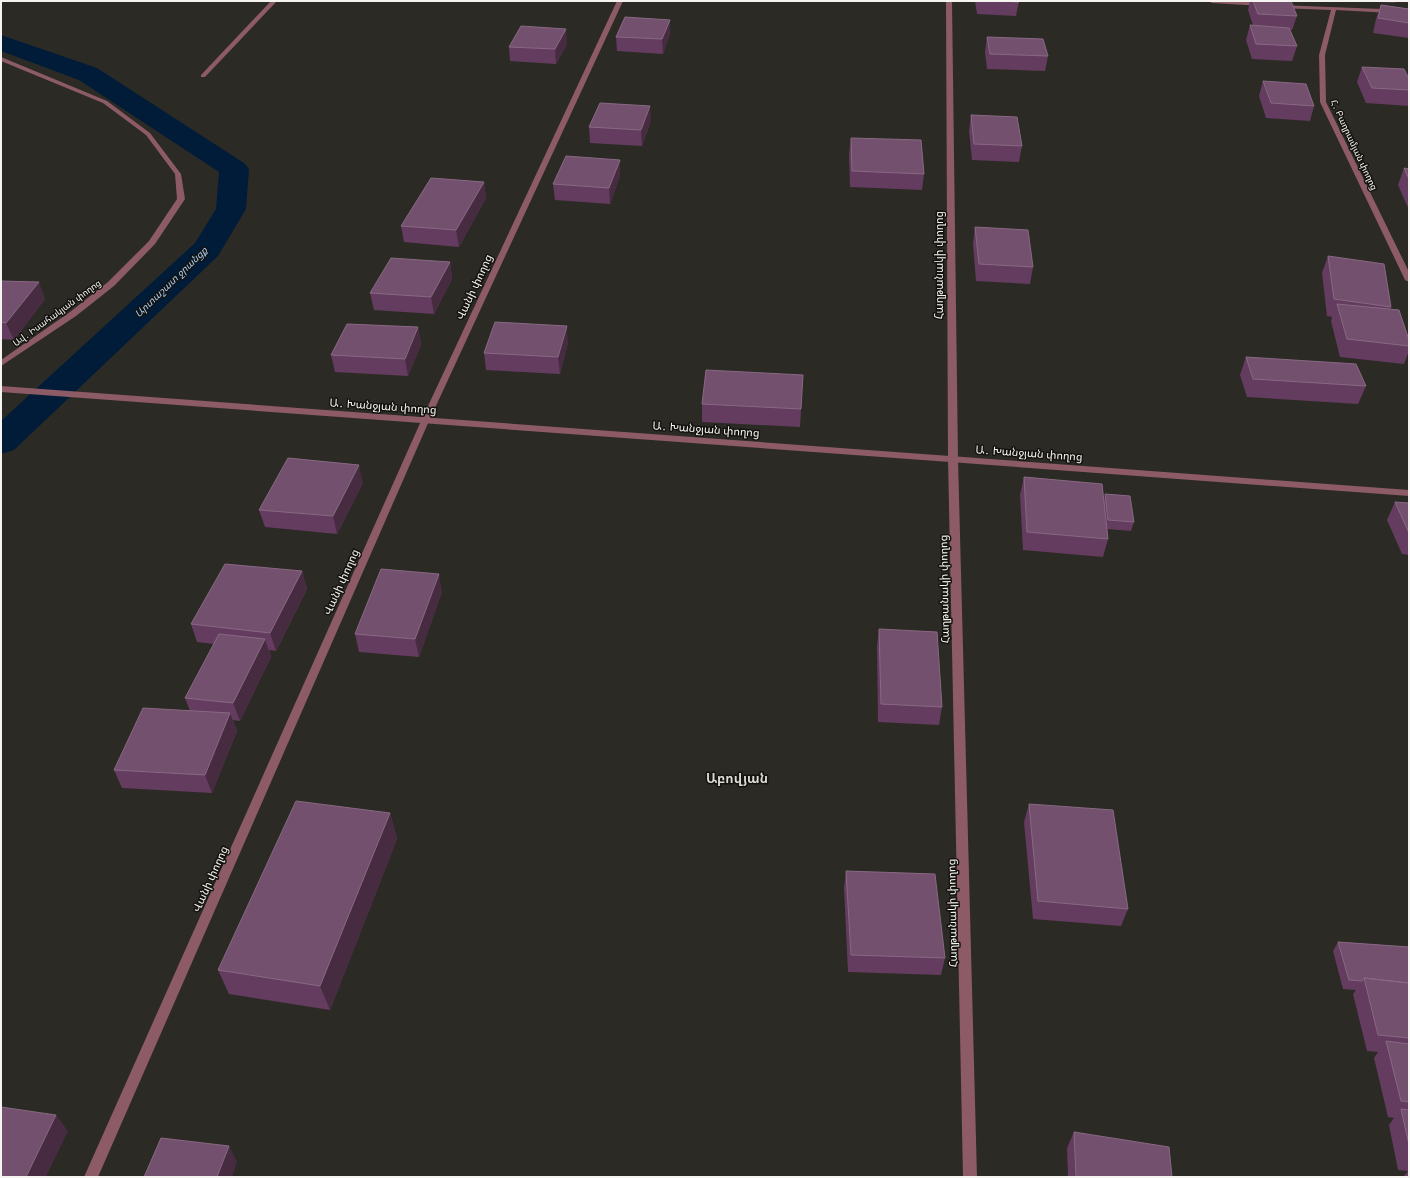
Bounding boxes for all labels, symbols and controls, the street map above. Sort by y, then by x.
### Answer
street label: Հ․ Բաղրամյան փողոց [1328,98,1380,192]
street label: Հաղթանակի փողոց [932,211,946,319]
water label: Արտաշատ ջրանցք [132,243,211,320]
street label: Վանի փողոց [453,252,495,322]
street label: Ավ․ Իսահակյան փողոց [11,277,103,349]
street label: Ա․ Խանջյան փողոց [329,395,437,417]
street label: Ա․ Խանջյան փողոց [652,418,760,440]
street label: Ա․ Խանջյան փողոց [975,442,1083,464]
street label: Հաղթանակի փողոց [936,535,952,643]
street label: Վանի փողոց [320,547,362,617]
district label: Աբովյան [706,769,768,787]
street label: Վանի փողոց [189,844,231,914]
street label: Հաղթանակի փողոց [944,859,960,967]

